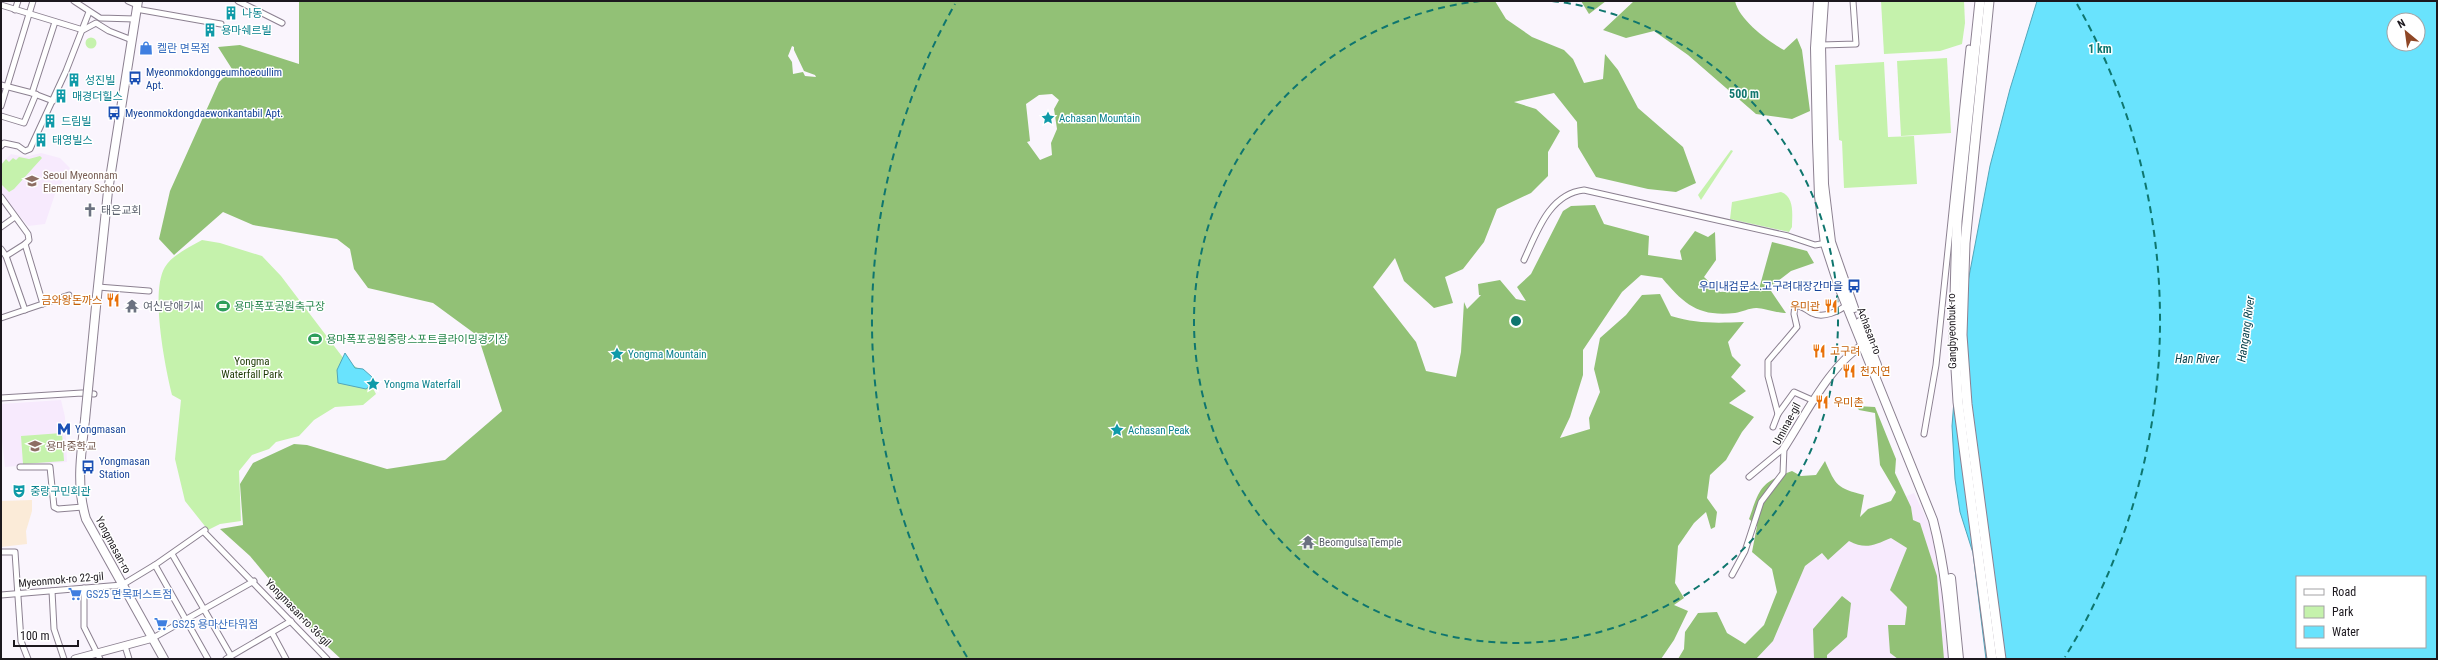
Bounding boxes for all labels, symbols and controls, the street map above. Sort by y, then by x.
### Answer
building icon: 나동 [223,5,239,21]
place label: 나동 [242,7,262,20]
north arrow [2386,12,2426,52]
text: N [2395,16,2408,31]
building icon: 용마쉐르빌 [202,22,218,38]
place label: 용마쉐르빌 [221,24,272,37]
shop icon: 켈란 면목점 [138,40,154,56]
place label: 켈란 면목점 [157,42,210,55]
text: 1 km [2088,42,2112,56]
place label: Myeonmokdonggeumhoeoullim Apt. [146,66,282,92]
bus stop icon: Myeonmokdonggeumhoeoullim Apt. [127,70,143,86]
building icon: 성진빌 [66,72,82,88]
place label: 성진빌 [85,74,115,87]
text: 500 m [1729,87,1759,101]
building icon: 매경더힐스 [53,88,69,104]
place label: 매경더힐스 [72,90,123,103]
bus stop icon: Myeonmokdongdaewonkantabil Apt. [106,105,122,121]
place label: Myeonmokdongdaewonkantabil Apt. [125,107,283,120]
place icon: Achasan Mountain [1040,110,1056,126]
place label: Achasan Mountain [1059,112,1140,125]
building icon: 드림빌 [42,113,58,129]
place label: 드림빌 [61,115,91,128]
building icon: 태영빌스 [33,132,49,148]
place label: 태영빌스 [52,134,92,147]
place label: Seoul Myeonnam Elementary School [43,169,124,195]
school or university icon: Seoul Myeonnam Elementary School [24,173,40,189]
church icon: 태은교회 [82,202,98,218]
place label: 태은교회 [101,204,141,217]
bus stop icon: 우미내검문소.고구려대장간마을 [1846,278,1862,294]
place label: 우미내검문소.고구려대장간마을 [1698,280,1843,293]
restaurant icon: 금와왕돈까스 [105,292,121,308]
street label: Gangbyeonbuk-ro [1945,293,1959,369]
place label: 금와왕돈까스 [41,294,102,307]
water label: Hangang River [2234,295,2258,363]
temple icon: 여신당애기씨 [124,298,140,314]
sports icon: 용마폭포공원축구장 [215,298,231,314]
restaurant icon: 우미관 [1823,298,1839,314]
place label: 여신당애기씨 [143,300,204,313]
place label: 용마폭포공원축구장 [234,300,325,313]
place label: 우미관 [1790,300,1820,313]
street label: Achasan-ro [1854,306,1884,357]
centre of rings [1509,314,1523,328]
sports icon: 용마폭포공원중랑스포트클라이밍경기장 [307,331,323,347]
place label: 용마폭포공원중랑스포트클라이밍경기장 [326,333,508,346]
restaurant icon: 고구려 [1811,343,1827,359]
place label: 고구려 [1830,345,1860,358]
place icon: Yongma Mountain [609,346,625,362]
place label: Yongma Mountain [628,348,707,361]
water label: Han River [2175,352,2219,366]
park label: Yongma Waterfall Park [221,355,283,381]
restaurant icon: 천지연 [1841,363,1857,379]
place label: 천지연 [1860,365,1890,378]
place icon: Yongma Waterfall [365,376,381,392]
place label: Yongma Waterfall [384,378,461,391]
restaurant icon: 우미촌 [1814,394,1830,410]
place label: 우미촌 [1833,396,1863,409]
street label: Uminae-gil [1770,401,1804,447]
metro station icon: Yongmasan [56,421,72,437]
place icon: Achasan Peak [1109,422,1125,438]
place label: Yongmasan [75,423,126,436]
place label: Achasan Peak [1128,424,1190,437]
school or university icon: 용마중학교 [27,438,43,454]
place label: 용마중학교 [46,440,97,453]
place label: Yongmasan Station [99,455,150,481]
bus stop icon: Yongmasan Station [80,459,96,475]
theatre icon: 중랑구민회관 [11,483,27,499]
place label: 중랑구민회관 [30,485,91,498]
street label: Yongmasan-ro [93,514,134,576]
temple icon: Beomgulsa Temple [1300,534,1316,550]
place label: Beomgulsa Temple [1319,536,1402,549]
street label: Myeonmok-ro 22-gil [18,570,104,590]
street label: Yongmasan-ro 36-gil [262,576,334,650]
legend [2296,576,2426,648]
text: Road [2332,585,2356,599]
supermarket icon: GS25 면목퍼스트점 [67,586,83,602]
place label: GS25 면목퍼스트점 [86,588,172,601]
text: Park [2332,605,2354,619]
supermarket icon: GS25 용마산타워점 [153,616,169,632]
place label: GS25 용마산타워점 [172,618,258,631]
scale bar [14,622,78,648]
text: Water [2332,625,2360,639]
text: 100 m [20,629,50,643]

